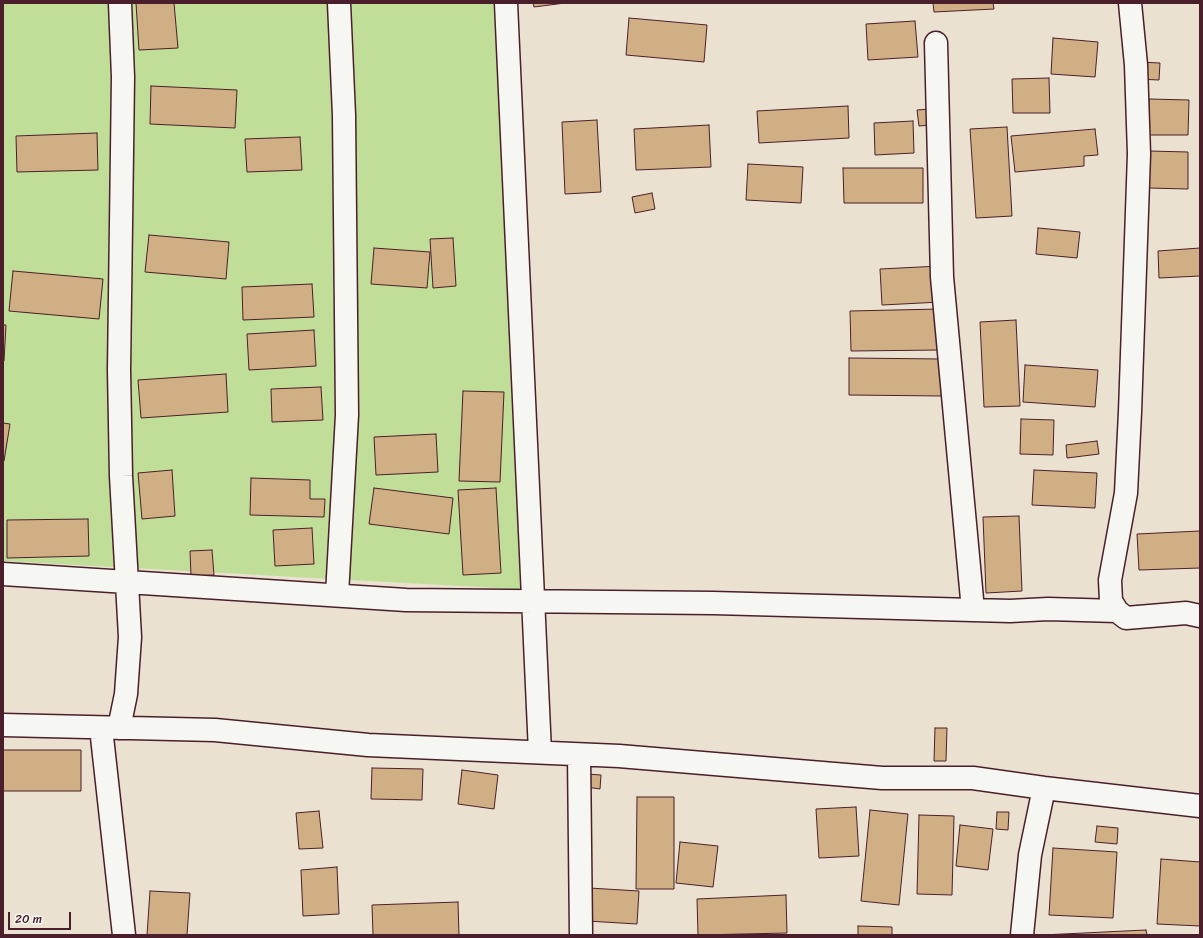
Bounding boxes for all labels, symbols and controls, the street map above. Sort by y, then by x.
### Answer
scale bar [10,904,73,930]
text: 20 m [15,908,42,930]

